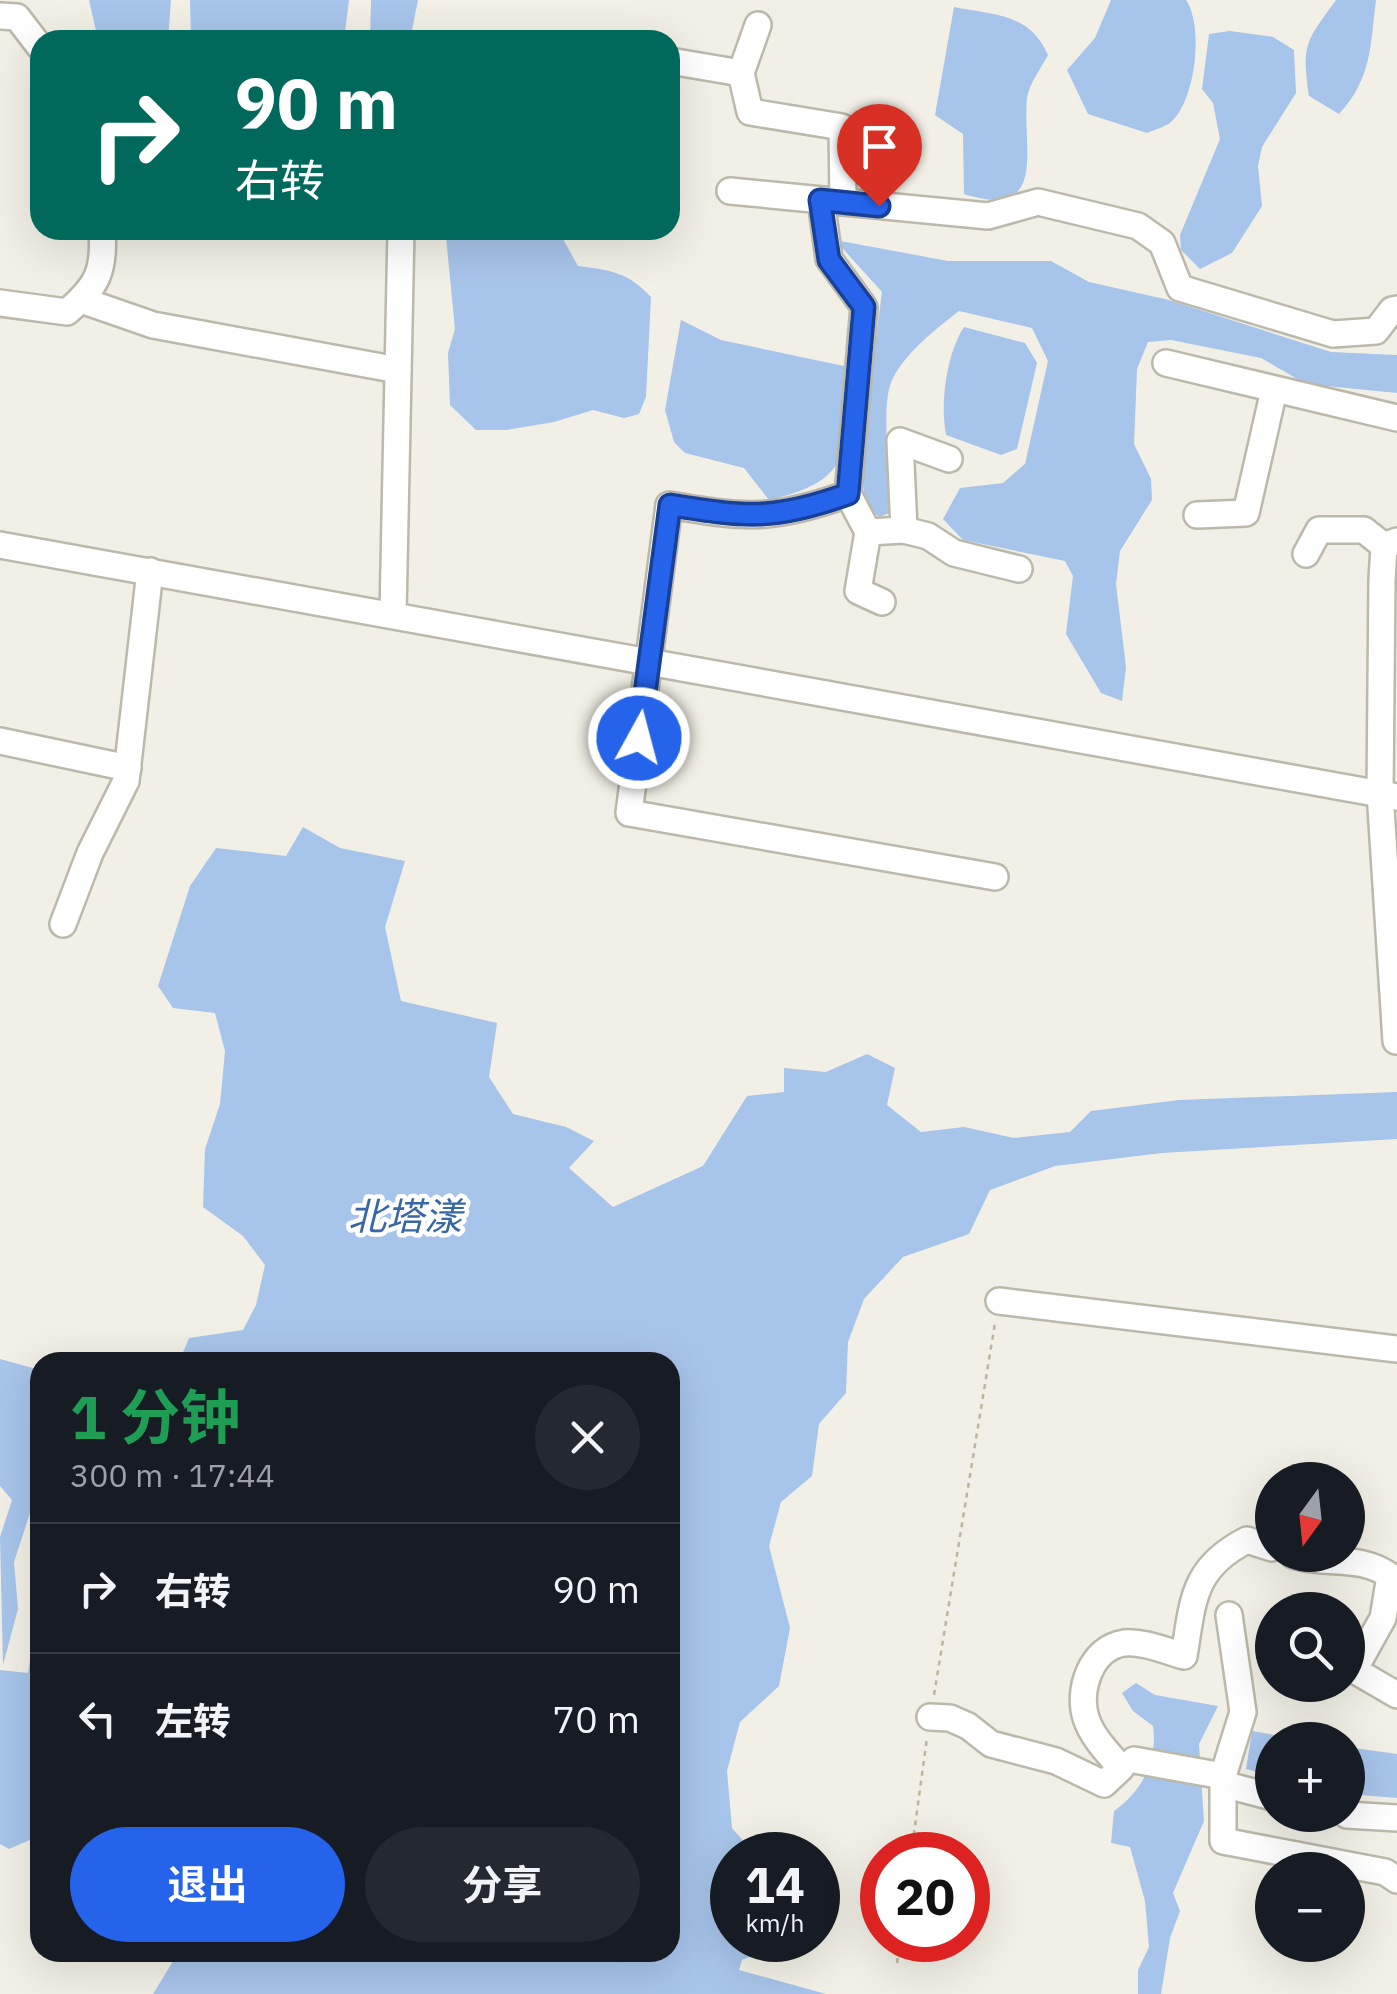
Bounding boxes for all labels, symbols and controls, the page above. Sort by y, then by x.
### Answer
text: 90 m [235,57,398,148]
icon: right [70,70,200,200]
pin [837,104,922,207]
icon: arrive [852,119,907,174]
text: 右转 [235,151,325,209]
position arrow [587,686,691,790]
water label: 北塔漾 [348,1191,467,1240]
text: 1 分钟 [70,1377,240,1456]
button: close [535,1385,640,1490]
text: 300 m · 17:44 [70,1454,275,1496]
north arrow [1255,1462,1365,1572]
map controls [1255,1462,1365,1962]
icon: right [70,1561,125,1616]
text: 90 m [552,1564,640,1613]
text: 右转 [155,1566,231,1615]
button: search [1255,1592,1365,1702]
icon: left [70,1691,125,1746]
text: 70 m [552,1694,640,1743]
text: 左转 [155,1696,231,1745]
button: + [1255,1722,1365,1832]
button: 退出 [70,1827,345,1942]
button: 分享 [365,1827,640,1942]
speed limit sign: 20 [860,1832,990,1962]
text: 14 [745,1852,805,1917]
button: − [1255,1852,1365,1962]
text: km/h [746,1906,804,1939]

